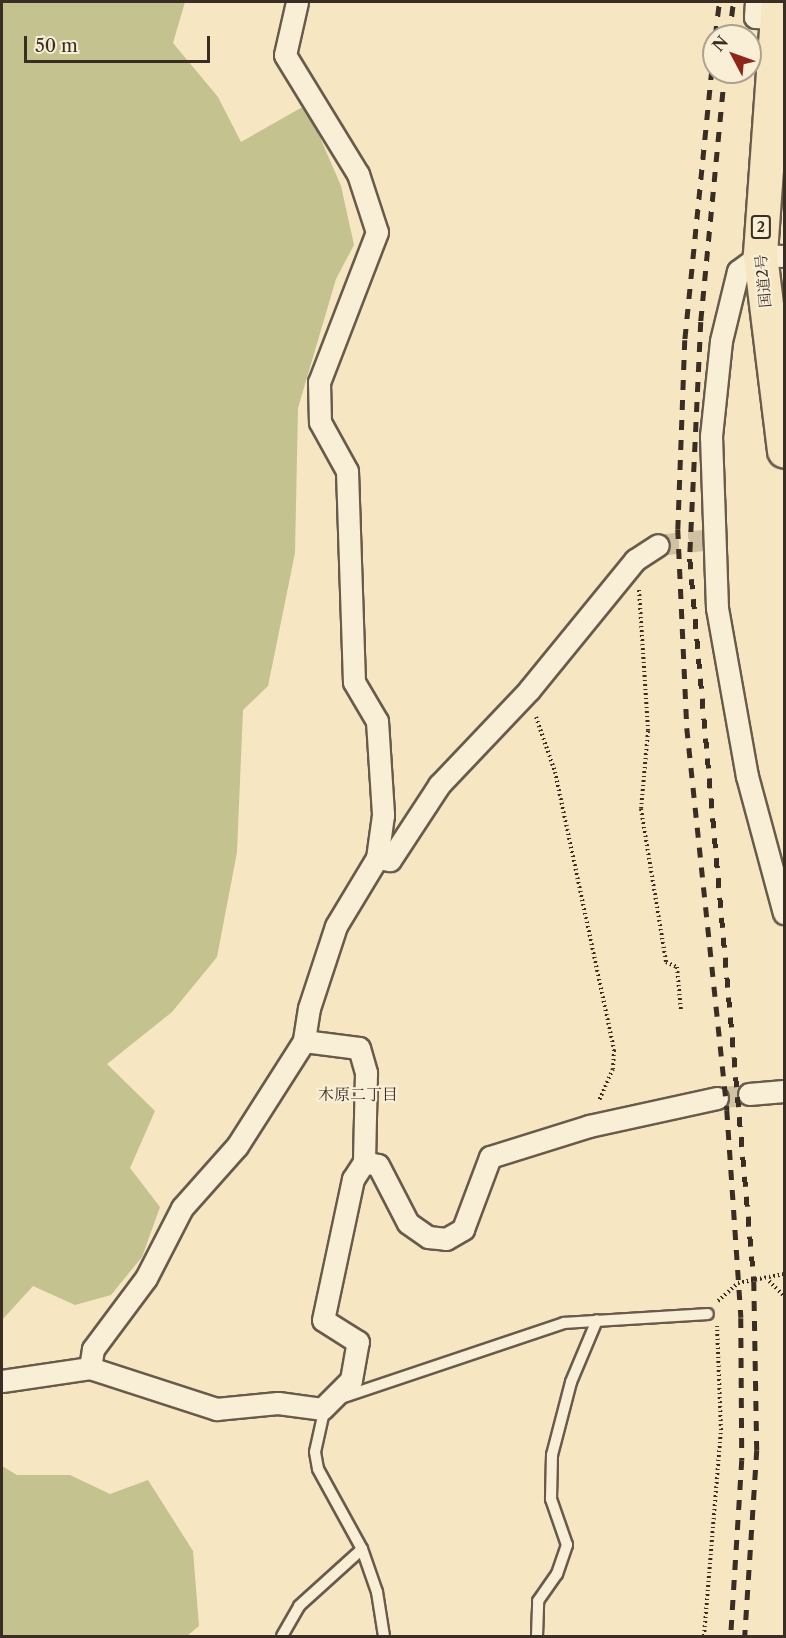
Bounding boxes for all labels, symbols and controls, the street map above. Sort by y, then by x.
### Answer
scale bar [27,24,213,62]
north arrow [702,24,762,84]
text: N [708,32,732,55]
text: 50 m [35,35,78,57]
road number: 2 [750,216,771,238]
street label: 国道2号 [752,254,774,308]
district label: 木原二丁目 [318,1084,398,1104]

